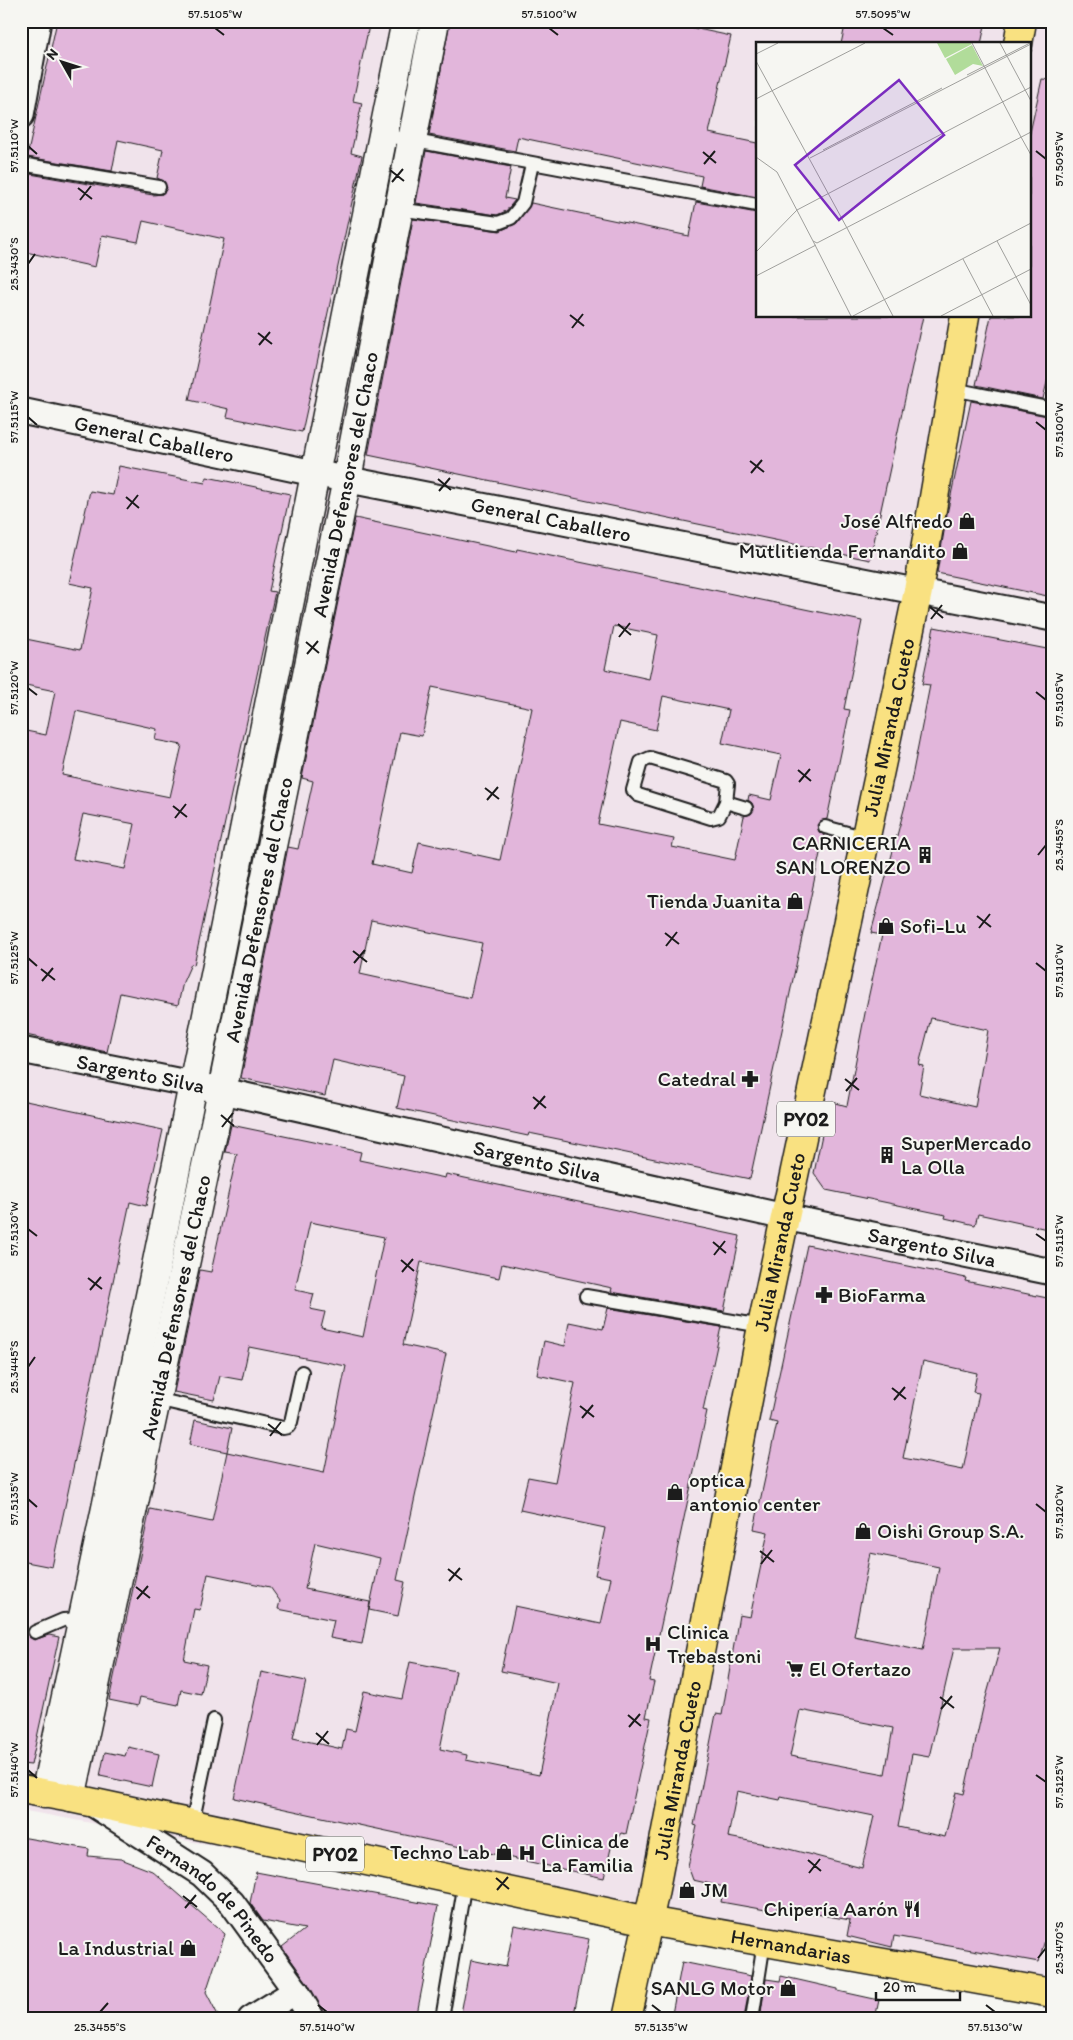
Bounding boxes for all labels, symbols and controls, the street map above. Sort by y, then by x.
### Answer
text: 57.5105°W [188,7,242,21]
text: 57.5100°W [521,7,577,21]
text: 57.5095°W [855,7,911,21]
north arrow [38,38,88,88]
inset map [756,42,1030,318]
text: N [43,45,62,63]
text: 57.5110°W [7,119,21,173]
text: 57.5095°W [1052,131,1066,187]
text: 25.3430°S [7,237,21,291]
street label: Avenida Defensores del Chaco [306,349,383,619]
text: 57.5115°W [7,391,21,443]
text: 57.5100°W [1052,402,1066,458]
street label: General Caballero [72,410,236,468]
street label: General Caballero [469,491,633,547]
place label: José Alfredo [841,508,953,533]
shop icon: José Alfredo [957,511,977,531]
place label: Mutlitienda Fernandito [739,538,946,563]
shop icon: Mutlitienda Fernandito [950,541,970,561]
street label: Julia Miranda Cueto [857,636,920,819]
text: 57.5120°W [7,661,21,715]
text: 57.5105°W [1052,673,1066,727]
street label: Avenida Defensores del Chaco [219,775,298,1044]
text: 25.3455°S [1052,819,1066,871]
place label: CARNICERIA SAN LORENZO [775,830,912,879]
building icon: CARNICERIA SAN LORENZO [915,845,935,865]
place label: Tienda Juanita [647,888,781,913]
shop icon: Tienda Juanita [785,891,805,911]
place label: Sofi-Lu [900,913,966,938]
shop icon: Sofi-Lu [876,916,896,936]
text: 57.5125°W [7,931,21,985]
text: 57.5110°W [1052,944,1066,998]
street label: Sargento Silva [74,1048,207,1099]
place label: Catedral [657,1066,736,1091]
pharmacy icon: Catedral [740,1069,760,1089]
road number: PY02 [777,1102,835,1136]
place label: SuperMercado La Olla [901,1130,1032,1179]
street label: Sargento Silva [471,1134,603,1187]
building icon: SuperMercado La Olla [877,1145,897,1165]
street label: Julia Miranda Cueto [748,1150,810,1333]
street label: Avenida Defensores del Chaco [135,1172,216,1442]
text: 57.5130°W [7,1202,21,1256]
text: 57.5115°W [1052,1215,1066,1267]
street label: Sargento Silva [866,1221,998,1272]
place label: BioFarma [838,1282,926,1307]
pharmacy icon: BioFarma [814,1285,834,1305]
text: 25.3445°S [7,1340,21,1394]
place label: optica antonio center [689,1467,821,1516]
text: 57.5135°W [7,1472,21,1526]
shop icon: optica antonio center [665,1482,685,1502]
text: 57.5120°W [1052,1485,1066,1539]
place label: Oishi Group S.A. [877,1518,1024,1543]
shop icon: Oishi Group S.A. [853,1521,873,1541]
place label: Clinica Trebastoni [667,1619,761,1668]
hospital icon: Clinica Trebastoni [643,1634,663,1654]
place label: El Ofertazo [809,1656,911,1681]
supermarket icon: El Ofertazo [785,1659,805,1679]
street label: Julia Miranda Cueto [648,1678,706,1862]
text: 57.5140°W [7,1742,21,1798]
text: 57.5125°W [1052,1755,1066,1809]
place label: Clinica de La Familia [541,1828,633,1877]
street label: Fernando de Pinedo [142,1829,284,1968]
road number: PY02 [306,1836,364,1872]
place label: Techno Lab [390,1839,490,1864]
shop icon: Techno Lab [494,1842,514,1862]
hospital icon: Clinica de La Familia [517,1843,537,1863]
place label: JM [701,1877,728,1902]
shop icon: JM [677,1880,697,1900]
place label: Chipería Aarón [763,1896,898,1921]
restaurant icon: Chipería Aarón [902,1899,922,1919]
text: 25.3470°S [1052,1921,1066,1974]
street label: Hernandarias [729,1923,853,1969]
place label: La Industrial [58,1935,174,1960]
shop icon: La Industrial [178,1938,198,1958]
scale bar [876,1970,959,2002]
place label: SANLG Motor [651,1975,774,2000]
shop icon: SANLG Motor [778,1978,798,1998]
text: 20 m [883,1978,917,1996]
text: 25.3455°S [74,2020,126,2034]
text: 57.5140°W [299,2020,355,2034]
text: 57.5135°W [634,2020,688,2034]
text: 57.5130°W [968,2020,1022,2034]

